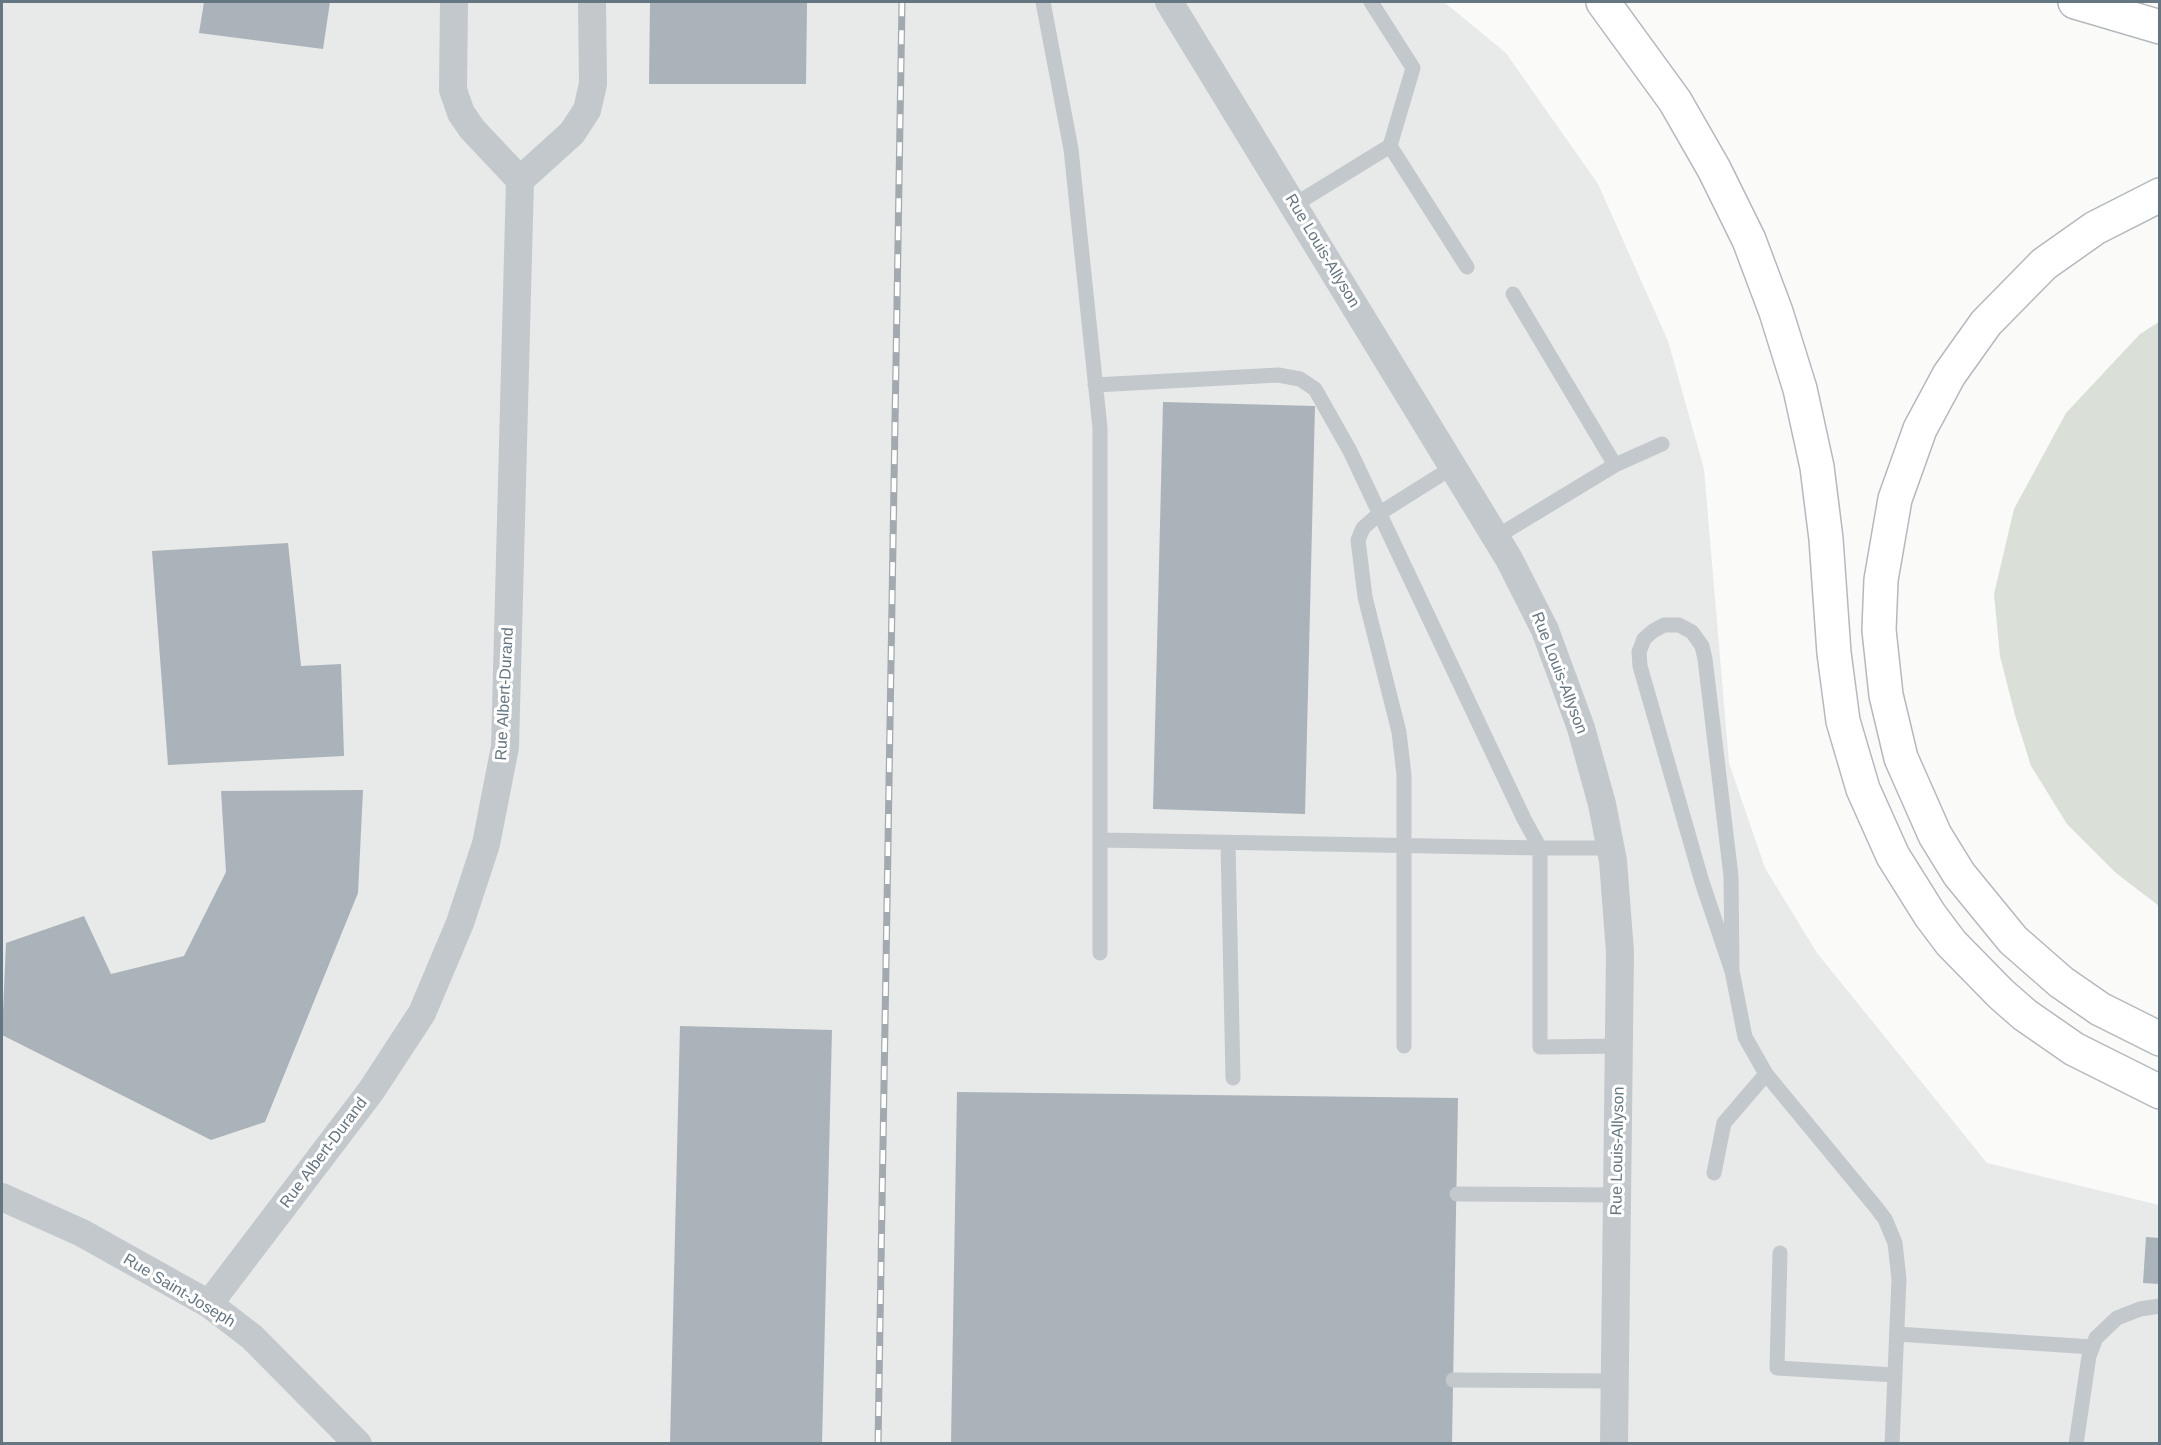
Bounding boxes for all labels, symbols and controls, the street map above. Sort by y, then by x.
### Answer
street label: Rue Louis-Allyson [1281,191,1363,311]
street label: Rue Louis-Allyson [1527,609,1591,737]
street label: Rue Albert-Durand [492,627,518,761]
street label: Rue Louis-Allyson [1607,1086,1629,1216]
street label: Rue Albert-Durand [276,1094,372,1212]
street label: Rue Saint-Joseph [120,1250,238,1332]

